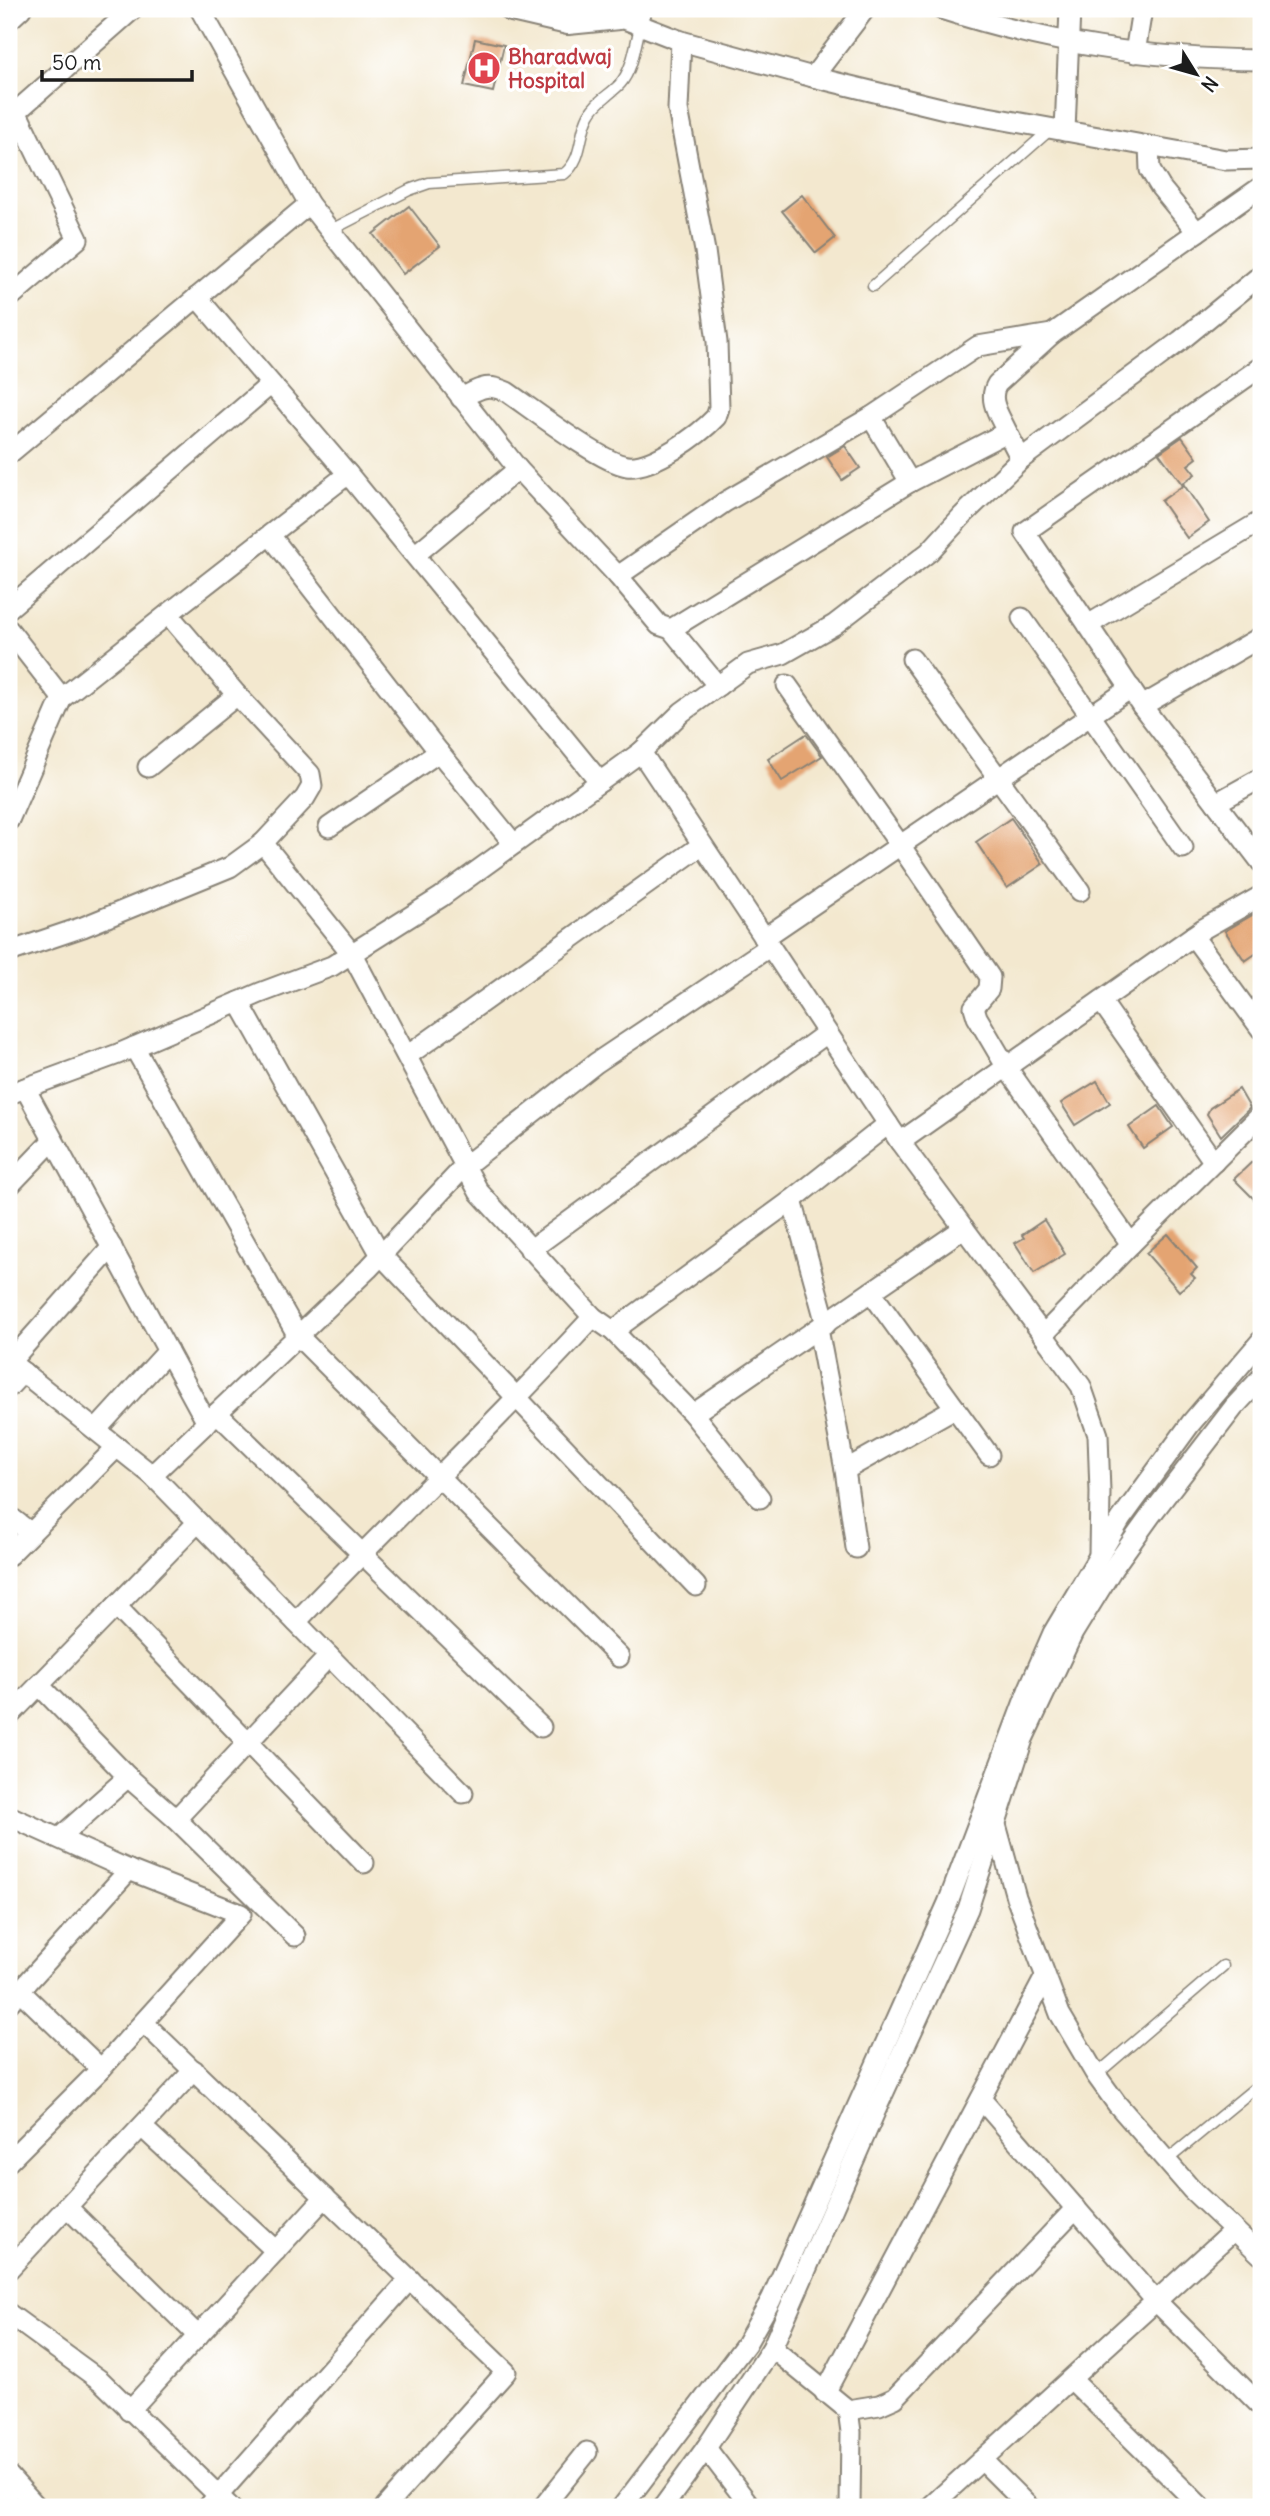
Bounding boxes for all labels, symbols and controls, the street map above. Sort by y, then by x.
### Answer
scale bar [42,38,192,82]
north arrow [1162,38,1232,108]
place label: Bharadwaj Hospital [508,43,612,94]
text: 50 m [52,49,101,76]
hospital icon: Bharadwaj Hospital [465,49,503,87]
text: N [1196,72,1223,97]

